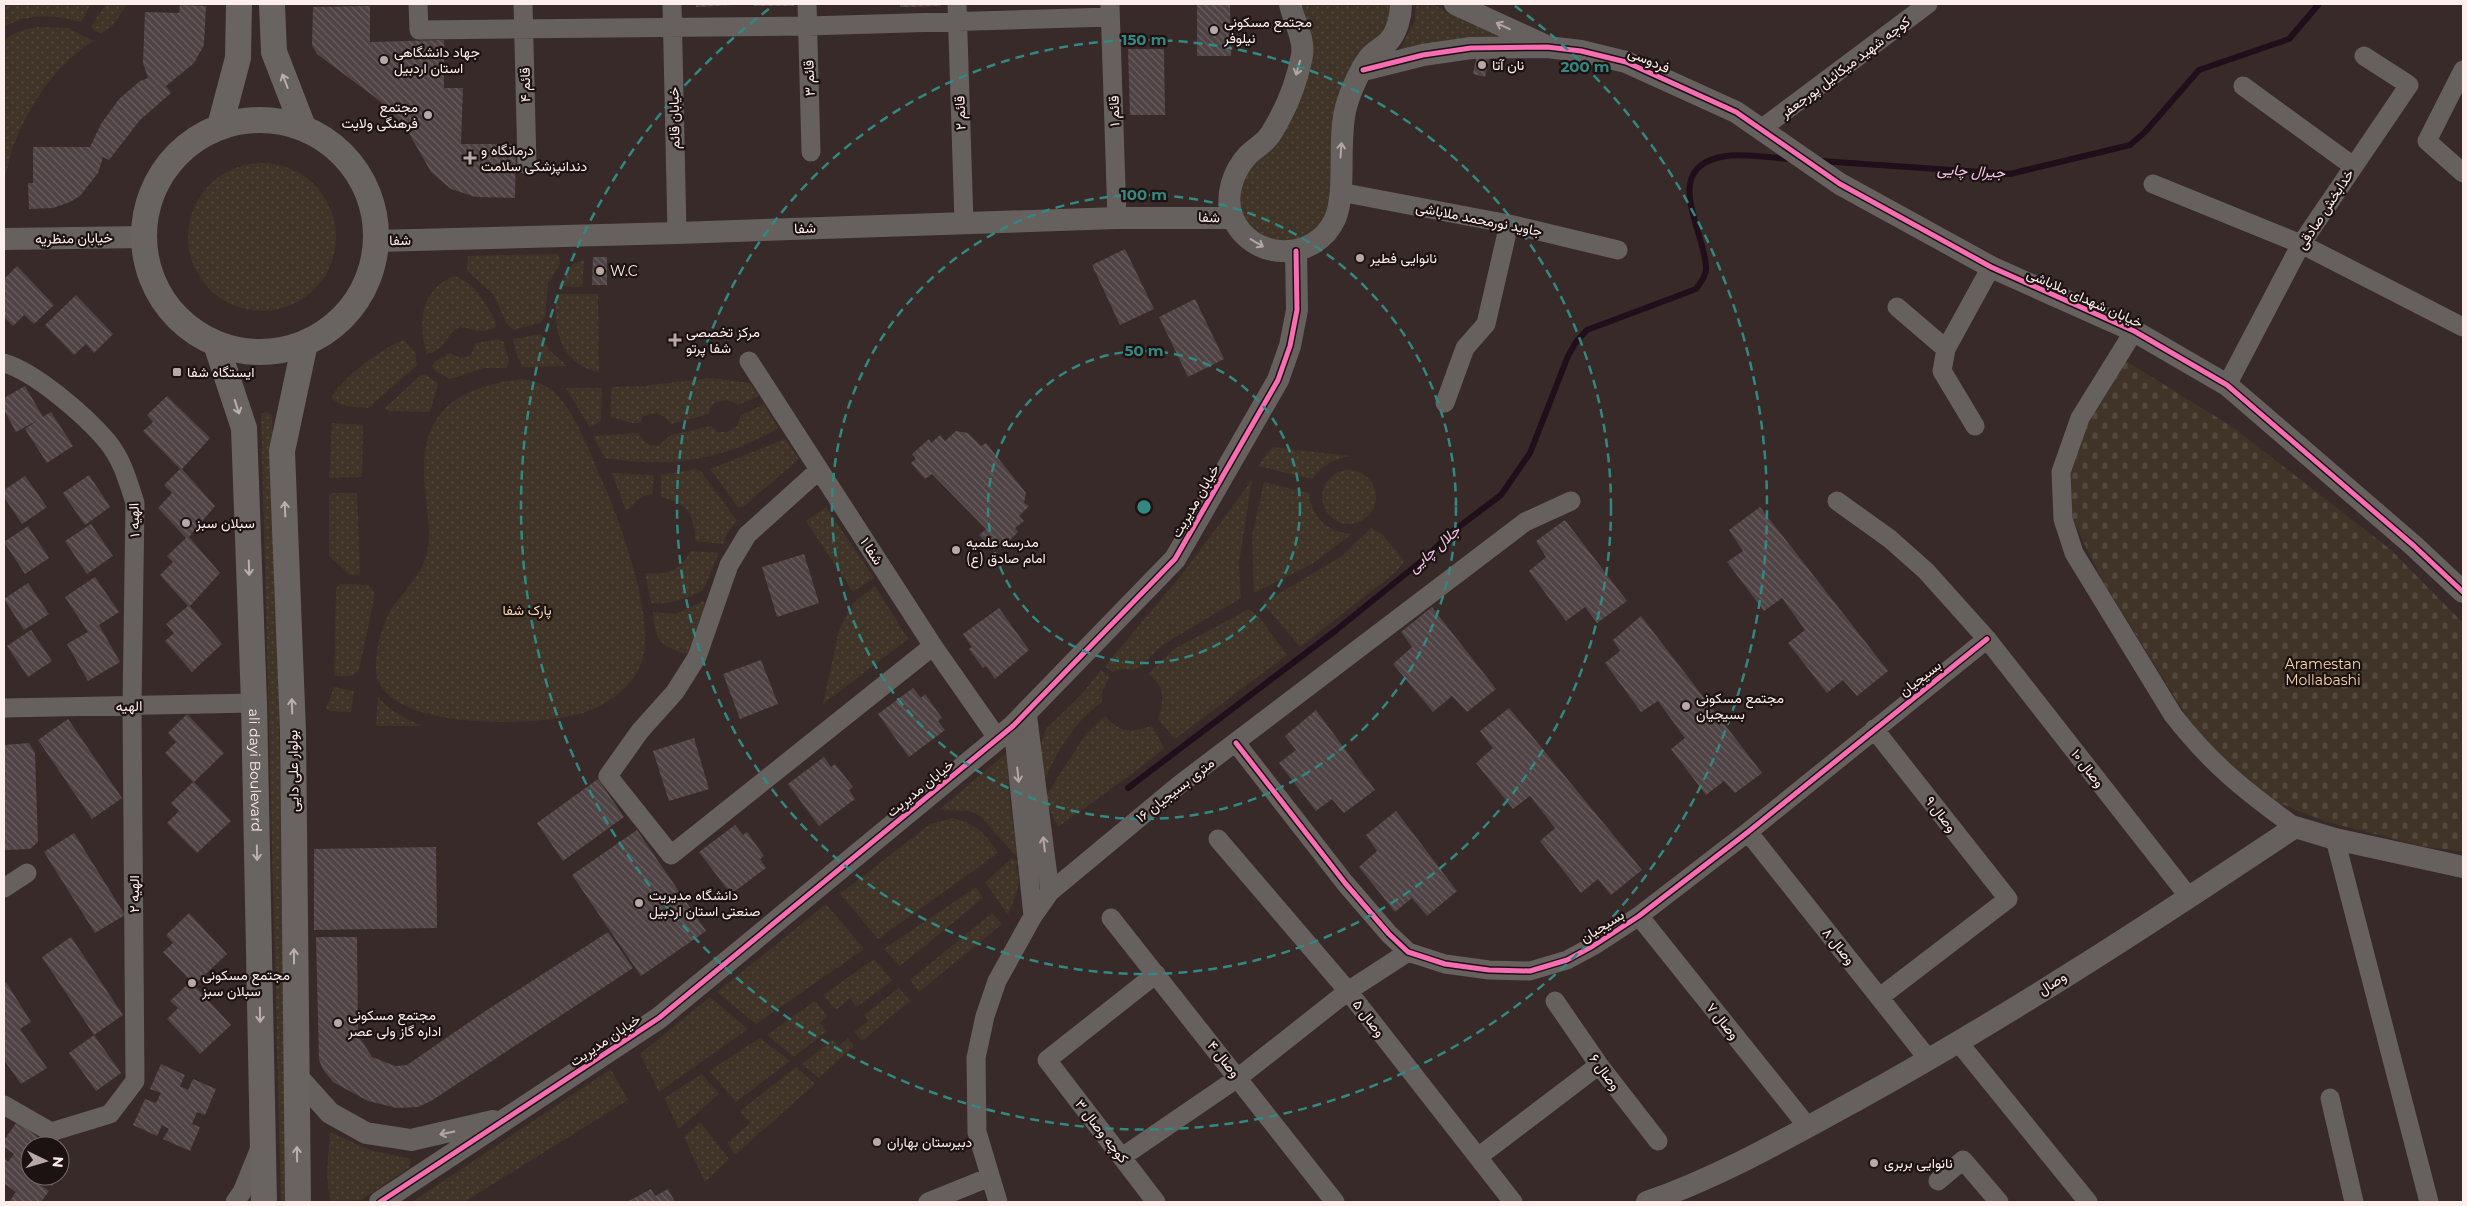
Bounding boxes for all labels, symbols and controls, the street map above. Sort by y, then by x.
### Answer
street label: کوچه شهید میکائیل پورجعفر [1776,12,1914,123]
place label: مجتمع مسکونی نیلوفر [1223,13,1312,47]
one-way arrow [1496,21,1511,30]
marker: مجتمع مسکونی نیلوفر [1208,24,1220,36]
text: 150 m [1122,30,1166,49]
place label: جهاد دانشگاهی استان اردبیل [394,43,480,77]
street label: فردوسی [1625,43,1673,77]
marker: جهاد دانشگاهی استان اردبیل [378,54,390,66]
place label: نان آتا [1492,56,1524,74]
text: 200 m [1560,57,1610,76]
one-way arrow [1293,59,1302,75]
marker: نان آتا [1476,59,1488,71]
street label: قائم ۳ [799,60,819,96]
street label: قائم ۴ [516,67,534,103]
one-way arrow [280,74,289,90]
street label: خیابان قائم [664,87,684,149]
street label: قائم ۱ [1104,95,1124,127]
street label: قائم ۲ [950,96,970,130]
place label: مجتمع فرهنگی ولایت [341,98,418,132]
marker: مجتمع فرهنگی ولایت [422,109,434,121]
place label: درمانگاه و دندانپزشکی سلامت [481,141,587,176]
one-way arrow [1336,142,1345,158]
marker: درمانگاه و دندانپزشکی سلامت [463,151,477,165]
water label: جیرال چایی [1936,159,2007,183]
street label: خدابخش صادقی [2292,165,2358,253]
text: 100 m [1121,185,1167,204]
street label: جاوید نورمحمد ملاباشی [1414,198,1544,240]
street label: شفا [1198,208,1220,226]
street label: شفا [794,219,816,237]
street label: خیابان منظریه [35,228,113,248]
street label: شفا [389,231,411,249]
one-way arrow [1250,239,1264,249]
place label: نانوایی فطیر [1369,249,1437,267]
marker: نانوایی فطیر [1354,252,1366,264]
place label: W.C [610,262,638,280]
street label: خیابان شهدای ملاباشی [2024,264,2146,332]
marker: W.C [594,265,606,277]
place label: مرکز تخصصی شفا پرتو [686,323,760,358]
marker: مرکز تخصصی شفا پرتو [668,333,682,347]
text: 50 m [1124,341,1164,360]
place label: ایستگاه شفا [187,363,254,381]
marker: ایستگاه شفا [171,366,183,378]
one-way arrow [232,398,242,414]
street label: خیابان مدیریت [1167,461,1223,541]
centre of rings [1135,498,1153,516]
one-way arrow [280,501,289,517]
street label: الهیه ۱ [124,503,144,537]
place label: سبلان سبز [195,514,255,532]
marker: سبلان سبز [180,517,192,529]
water label: جلال چایی [1404,520,1465,577]
place label: مدرسه علمیه امام صادق (ع) [966,533,1046,569]
street label: شفا ۱ [856,534,888,568]
marker: مدرسه علمیه امام صادق (ع) [950,544,962,556]
one-way arrow [244,560,254,576]
park label: پارک شفا [502,601,552,620]
park label: Aramestan Mollabashi [2285,655,2361,689]
street label: بسیجیان [1895,656,1945,700]
place label: مجتمع مسکونی بسیجیان [1696,689,1784,723]
street label: الهیه [116,697,142,715]
one-way arrow [287,698,297,714]
marker: مجتمع مسکونی بسیجیان [1680,700,1692,712]
street label: ali dayi Boulevard [245,708,266,832]
street label: بولوار علی دایی [283,730,303,812]
street label: وصال ۱۰ [2067,745,2109,792]
street label: ۱۶ متری بسیجیان [1132,754,1218,826]
street label: خیابان مدیریت [883,755,957,821]
one-way arrow [1013,766,1023,782]
street label: وصال ۹ [1921,792,1961,836]
one-way arrow [1039,836,1049,852]
one-way arrow [252,844,262,861]
street label: الهیه ۲ [125,875,143,913]
place label: دانشگاه مدیریت صنعتی استان اردبیل [649,886,761,920]
marker: دانشگاه مدیریت صنعتی استان اردبیل [633,897,645,909]
street label: بسیجیان [1577,905,1627,947]
street label: وصال ۸ [1818,924,1859,969]
one-way arrow [289,948,299,964]
place label: مجتمع مسکونی سبلان سبز [201,966,290,1000]
street label: وصال [2034,967,2070,1000]
marker: مجتمع مسکونی سبلان سبز [186,977,198,989]
street label: وصال ۵ [1348,996,1389,1041]
street label: وصال ۷ [1702,999,1743,1044]
place label: مجتمع مسکونی اداره گاز ولی عصر [347,1006,441,1040]
one-way arrow [255,1007,265,1023]
street label: خیابان مدیریت [566,1010,644,1070]
marker: مجتمع مسکونی اداره گاز ولی عصر [332,1017,344,1029]
street label: وصال ۴ [1203,1037,1244,1082]
street label: وصال ۶ [1585,1050,1625,1094]
street label: کوچه وصال ۳ [1071,1095,1133,1167]
one-way arrow [439,1129,455,1138]
place label: دبیرستان بهاران [887,1133,973,1151]
north arrow [20,1136,70,1186]
marker: دبیرستان بهاران [871,1136,883,1148]
one-way arrow [292,1146,302,1162]
place label: نانوایی بربری [1884,1154,1953,1172]
text: N [48,1156,67,1169]
marker: نانوایی بربری [1868,1157,1880,1169]

